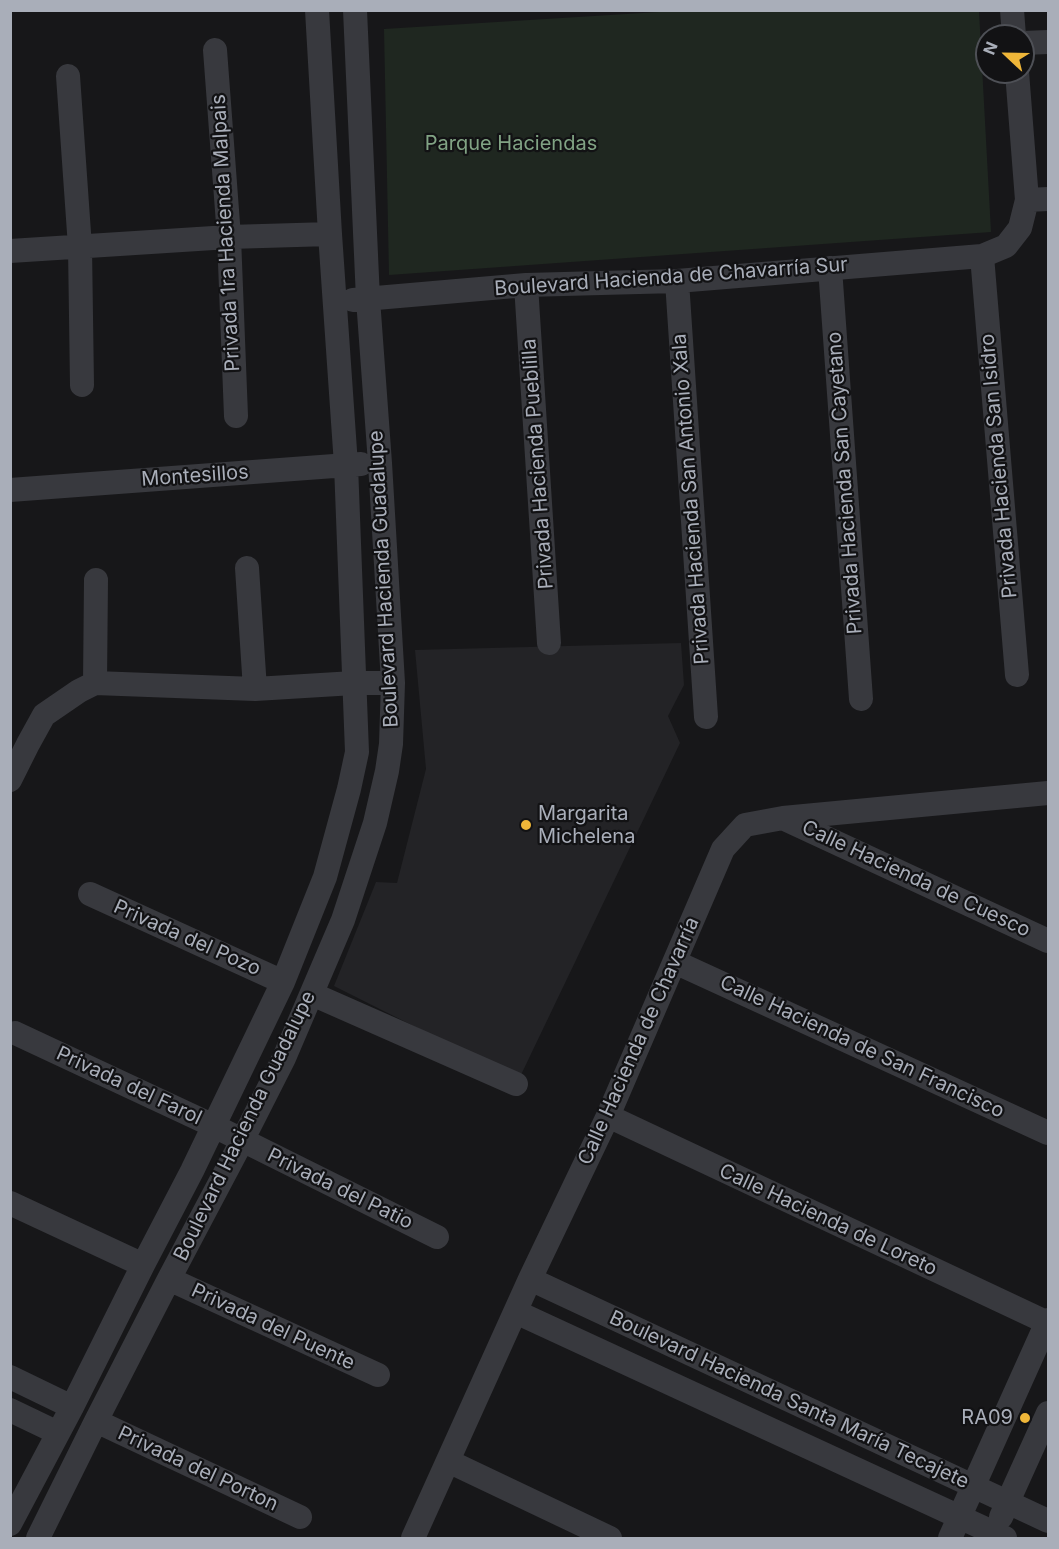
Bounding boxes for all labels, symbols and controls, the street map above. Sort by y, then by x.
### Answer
north arrow [975,24,1035,84]
text: N [979,39,1002,57]
street label: Privada 1ra Hacienda Malpais [207,94,245,372]
park label: Parque Haciendas [425,132,597,156]
street label: Boulevard Hacienda de Chavarría Sur [493,253,849,301]
street label: Privada Hacienda San Cayetano [822,331,868,635]
street label: Privada Hacienda San Antonio Xala [667,333,715,665]
street label: Privada Hacienda San Isidro [975,333,1023,599]
street label: Privada Hacienda Pueblilla [517,338,559,590]
street label: Boulevard Hacienda Guadalupe [364,430,404,728]
street label: Montesillos [141,460,249,492]
place label: Margarita Michelena [538,802,635,849]
street label: Calle Hacienda de Cuesco [798,815,1034,943]
marker: Margarita Michelena [519,818,533,832]
street label: Privada del Pozo [110,895,264,981]
street label: Calle Hacienda de Chavarría [573,913,705,1169]
street label: Calle Hacienda de San Francisco [716,970,1008,1124]
street label: Boulevard Hacienda Guadalupe [169,987,321,1265]
street label: Privada del Farol [52,1042,206,1130]
street label: Privada del Patio [263,1143,417,1235]
street label: Calle Hacienda de Loreto [715,1159,941,1281]
street label: Privada del Puente [188,1279,358,1375]
street label: Boulevard Hacienda Santa María Tecajete [605,1306,973,1494]
place label: RA09 [961,1406,1013,1430]
marker: RA09 [1018,1411,1032,1425]
street label: Privada del Porton [114,1421,282,1517]

